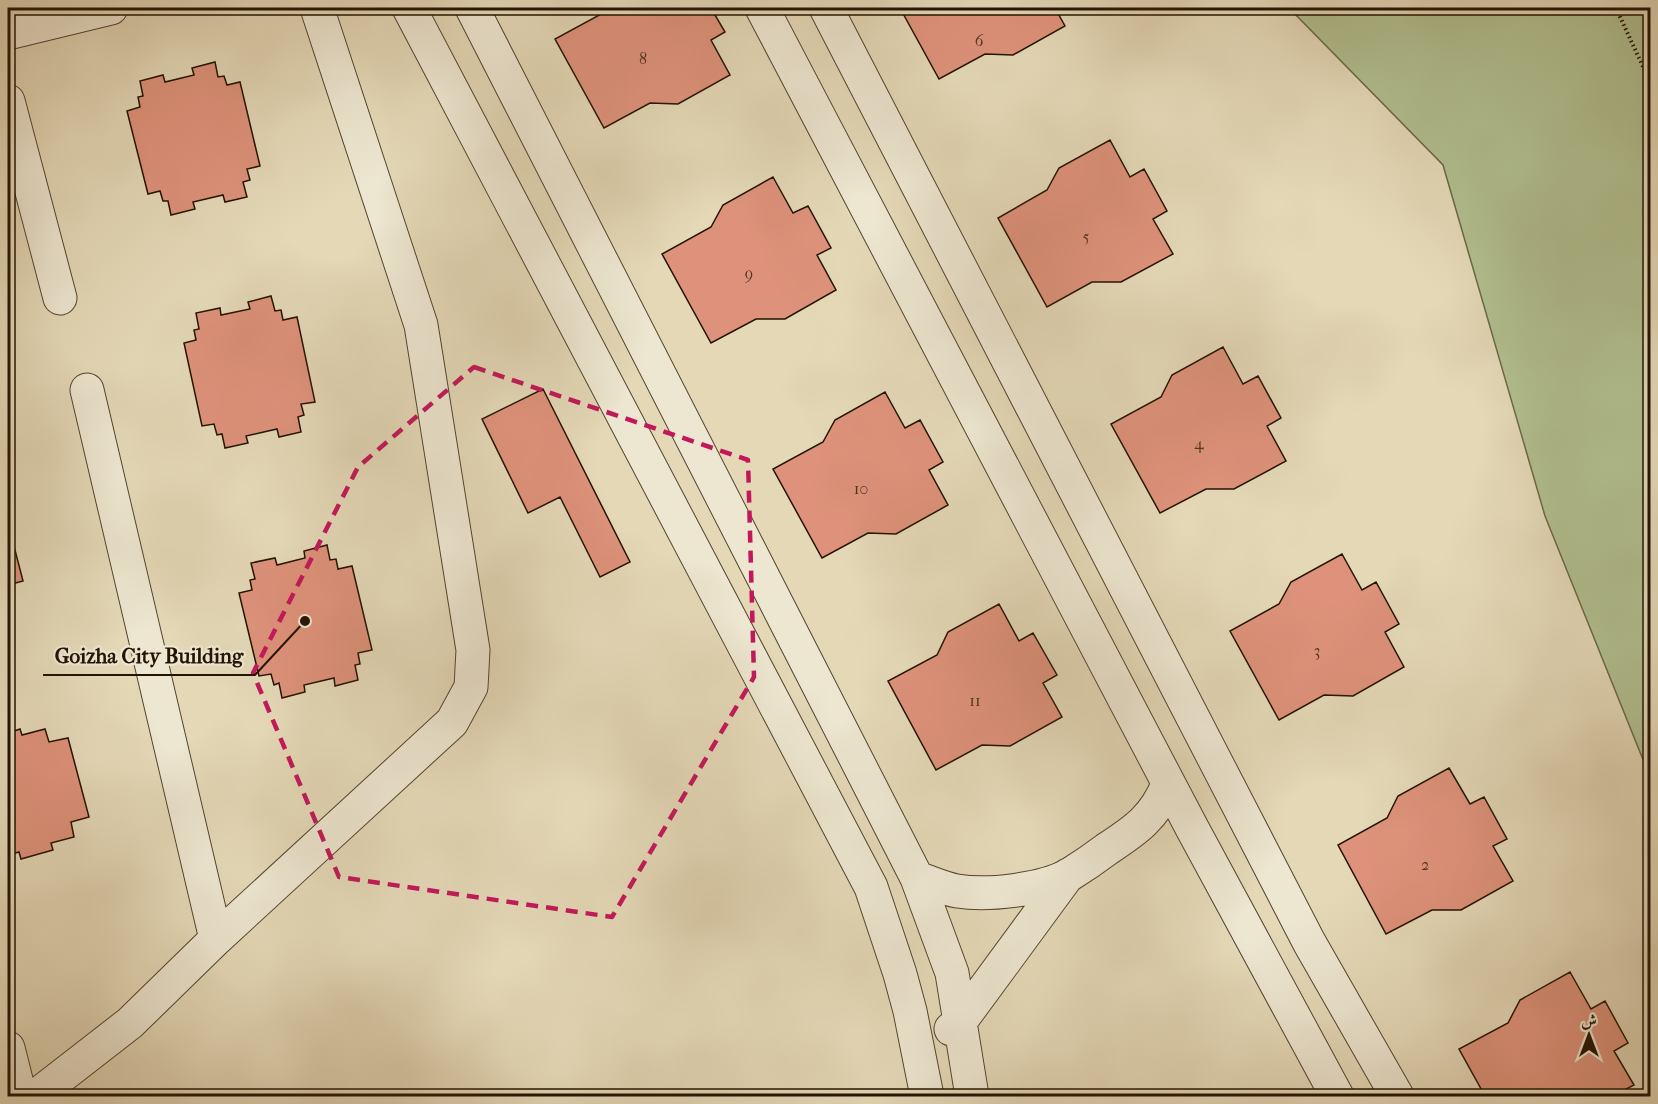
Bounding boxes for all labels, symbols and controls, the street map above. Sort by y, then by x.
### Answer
house number: 6 [975,31,984,50]
house number: 8 [639,49,647,68]
house number: 5 [1083,227,1090,246]
house number: 9 [745,264,753,283]
house number: 4 [1194,434,1204,453]
house number: 10 [854,479,868,498]
callout: Goizha City Building [43,636,255,675]
house number: 3 [1314,641,1320,660]
text: Goizha City Building [55,644,244,668]
house number: 11 [969,691,981,710]
house number: 2 [1421,855,1429,874]
north arrow [1559,1005,1619,1065]
text: ش [1581,1011,1597,1030]

